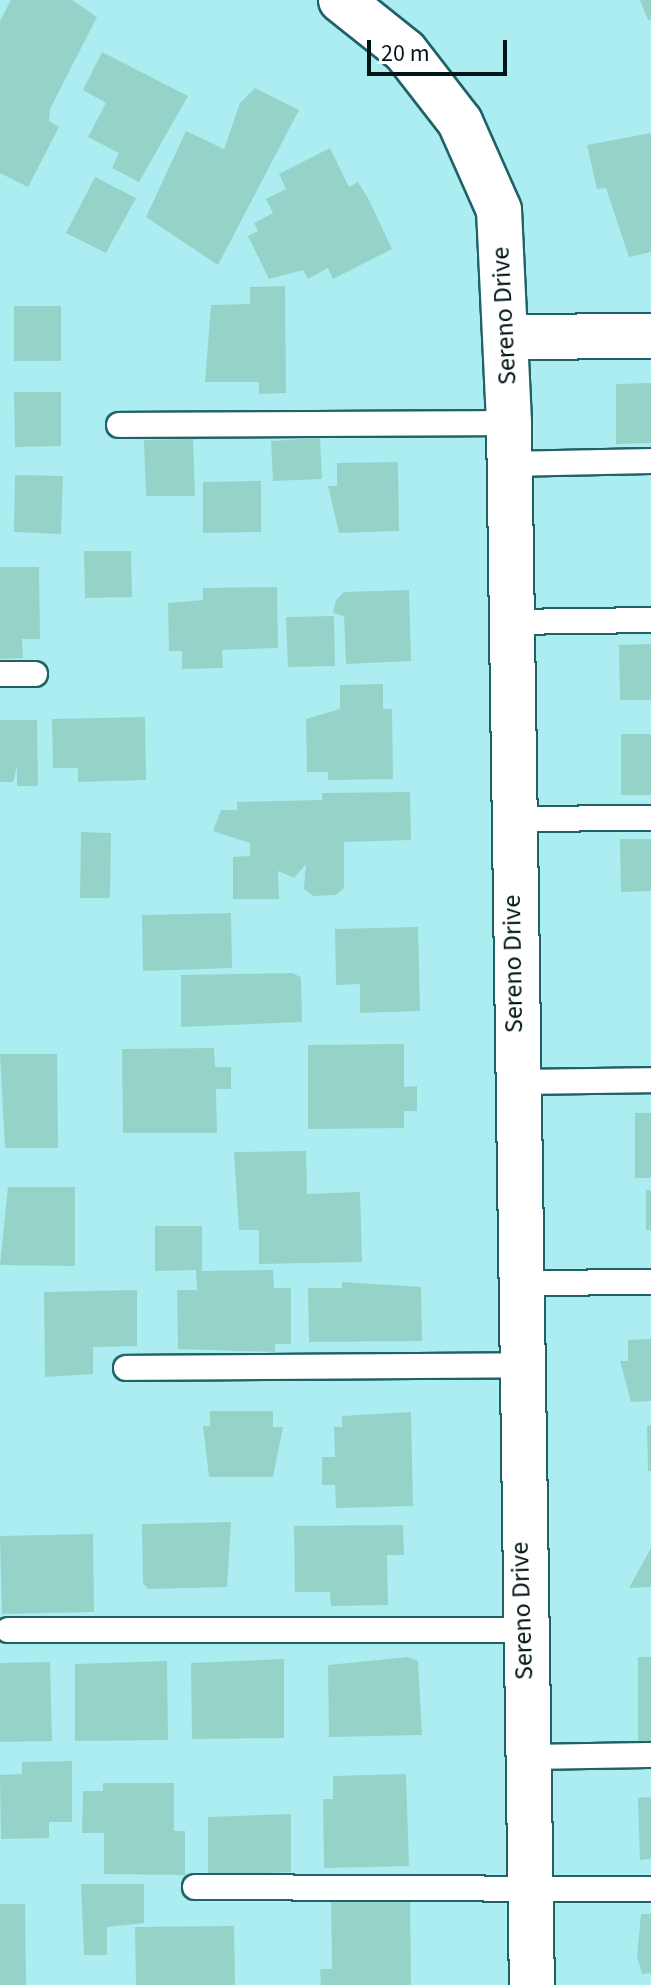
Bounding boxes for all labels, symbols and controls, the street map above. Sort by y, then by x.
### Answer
scale bar [371,24,511,74]
text: 20 m [381,36,430,71]
street label: Sereno Drive [485,246,523,386]
street label: Sereno Drive [496,895,530,1033]
street label: Sereno Drive [504,1541,540,1681]

